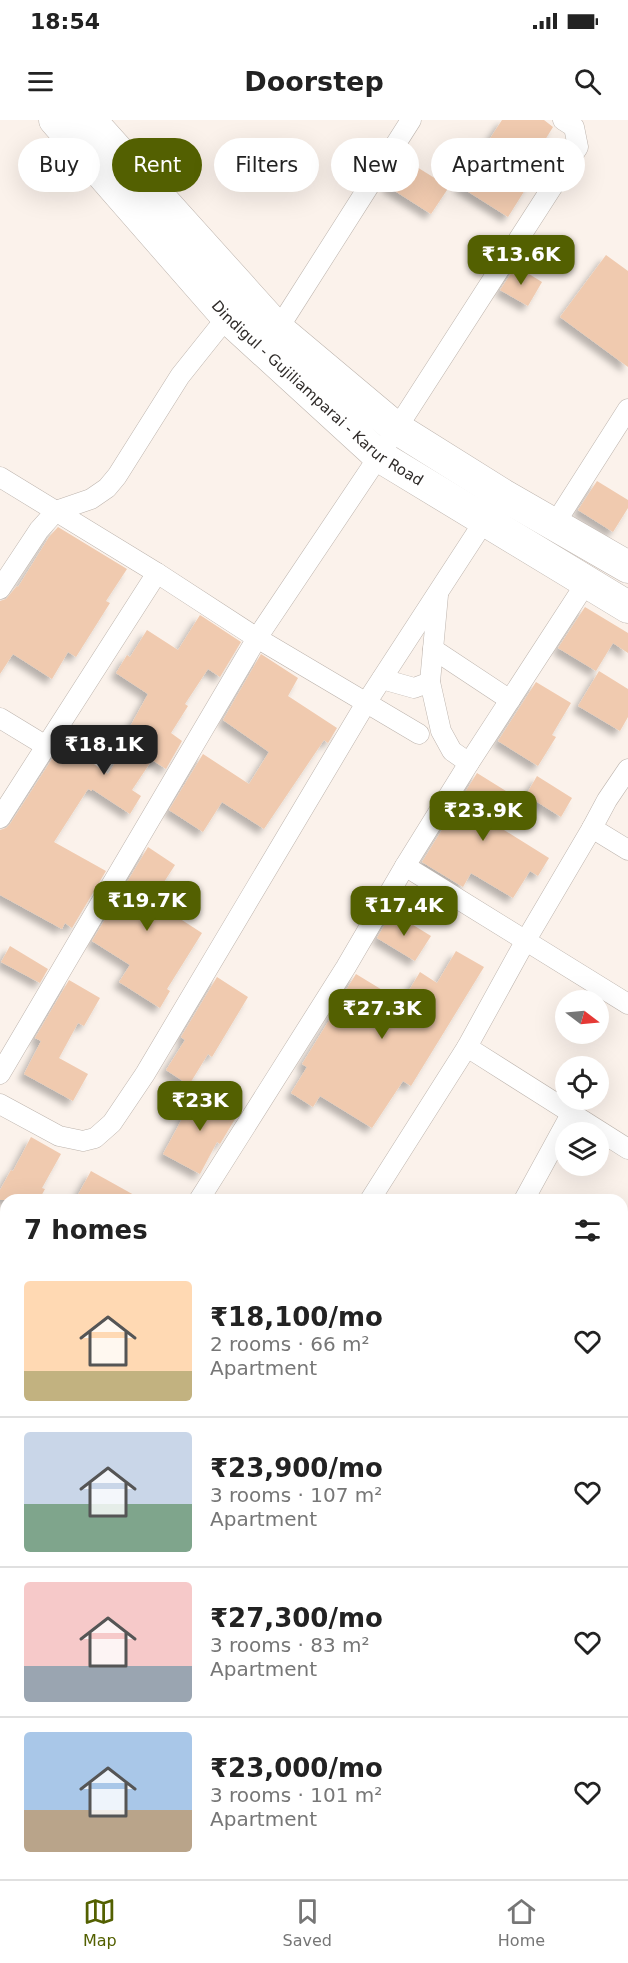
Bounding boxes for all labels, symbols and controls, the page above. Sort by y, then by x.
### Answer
text: 18:54 [30,9,100,34]
icon: menu [24,65,57,98]
icon: search [571,65,604,98]
text: Doorstep [244,66,384,97]
chip: Buy [18,138,100,192]
chip: Rent [112,138,202,192]
chip: Filters [214,138,319,192]
chip: New [331,138,419,192]
chip: Apartment [431,138,585,192]
pin: ₹13.6K [472,235,570,286]
text: ₹13.6K [482,242,560,266]
street label: Dindigul - Gujiliamparai - Karur Road [208,297,426,490]
pin: ₹18.1K [55,725,153,776]
text: ₹18.1K [65,732,143,756]
pin: ₹23.9K [434,791,532,842]
text: ₹23.9K [444,798,522,822]
pin: ₹19.7K [98,881,196,932]
pin: ₹17.4K [355,886,453,937]
text: ₹19.7K [108,888,186,912]
text: ₹17.4K [365,893,443,917]
pin: ₹27.3K [333,989,431,1040]
north arrow [555,990,609,1044]
map controls [555,990,609,1176]
text: ₹27.3K [343,996,421,1020]
button: locate [555,1056,609,1110]
pin: ₹23K [164,1081,236,1132]
text: ₹23K [171,1088,229,1112]
button: layers [555,1122,609,1176]
icon: filters [571,1214,604,1247]
text: 7 homes [24,1215,148,1245]
text: ₹18,100/mo [210,1302,383,1332]
icon: home [72,1305,144,1377]
icon: heart [571,1325,604,1358]
text: 2 rooms · 66 m² [210,1332,370,1356]
text: Apartment [210,1356,317,1380]
text: ₹23,900/mo [210,1453,383,1483]
icon: home [72,1456,144,1528]
icon: heart [571,1476,604,1509]
text: 3 rooms · 107 m² [210,1483,382,1507]
text: Apartment [210,1507,317,1531]
text: ₹27,300/mo [210,1603,383,1633]
icon: home [72,1606,144,1678]
icon: heart [571,1626,604,1659]
text: 3 rooms · 83 m² [210,1633,370,1657]
text: Apartment [210,1657,317,1681]
text: ₹23,000/mo [210,1753,383,1783]
icon: home [72,1756,144,1828]
icon: heart [571,1776,604,1809]
text: 3 rooms · 101 m² [210,1783,382,1807]
text: Apartment [210,1807,317,1831]
tab: Map [83,1895,117,1950]
tab: Saved [283,1895,332,1950]
tab: Home [498,1895,545,1950]

